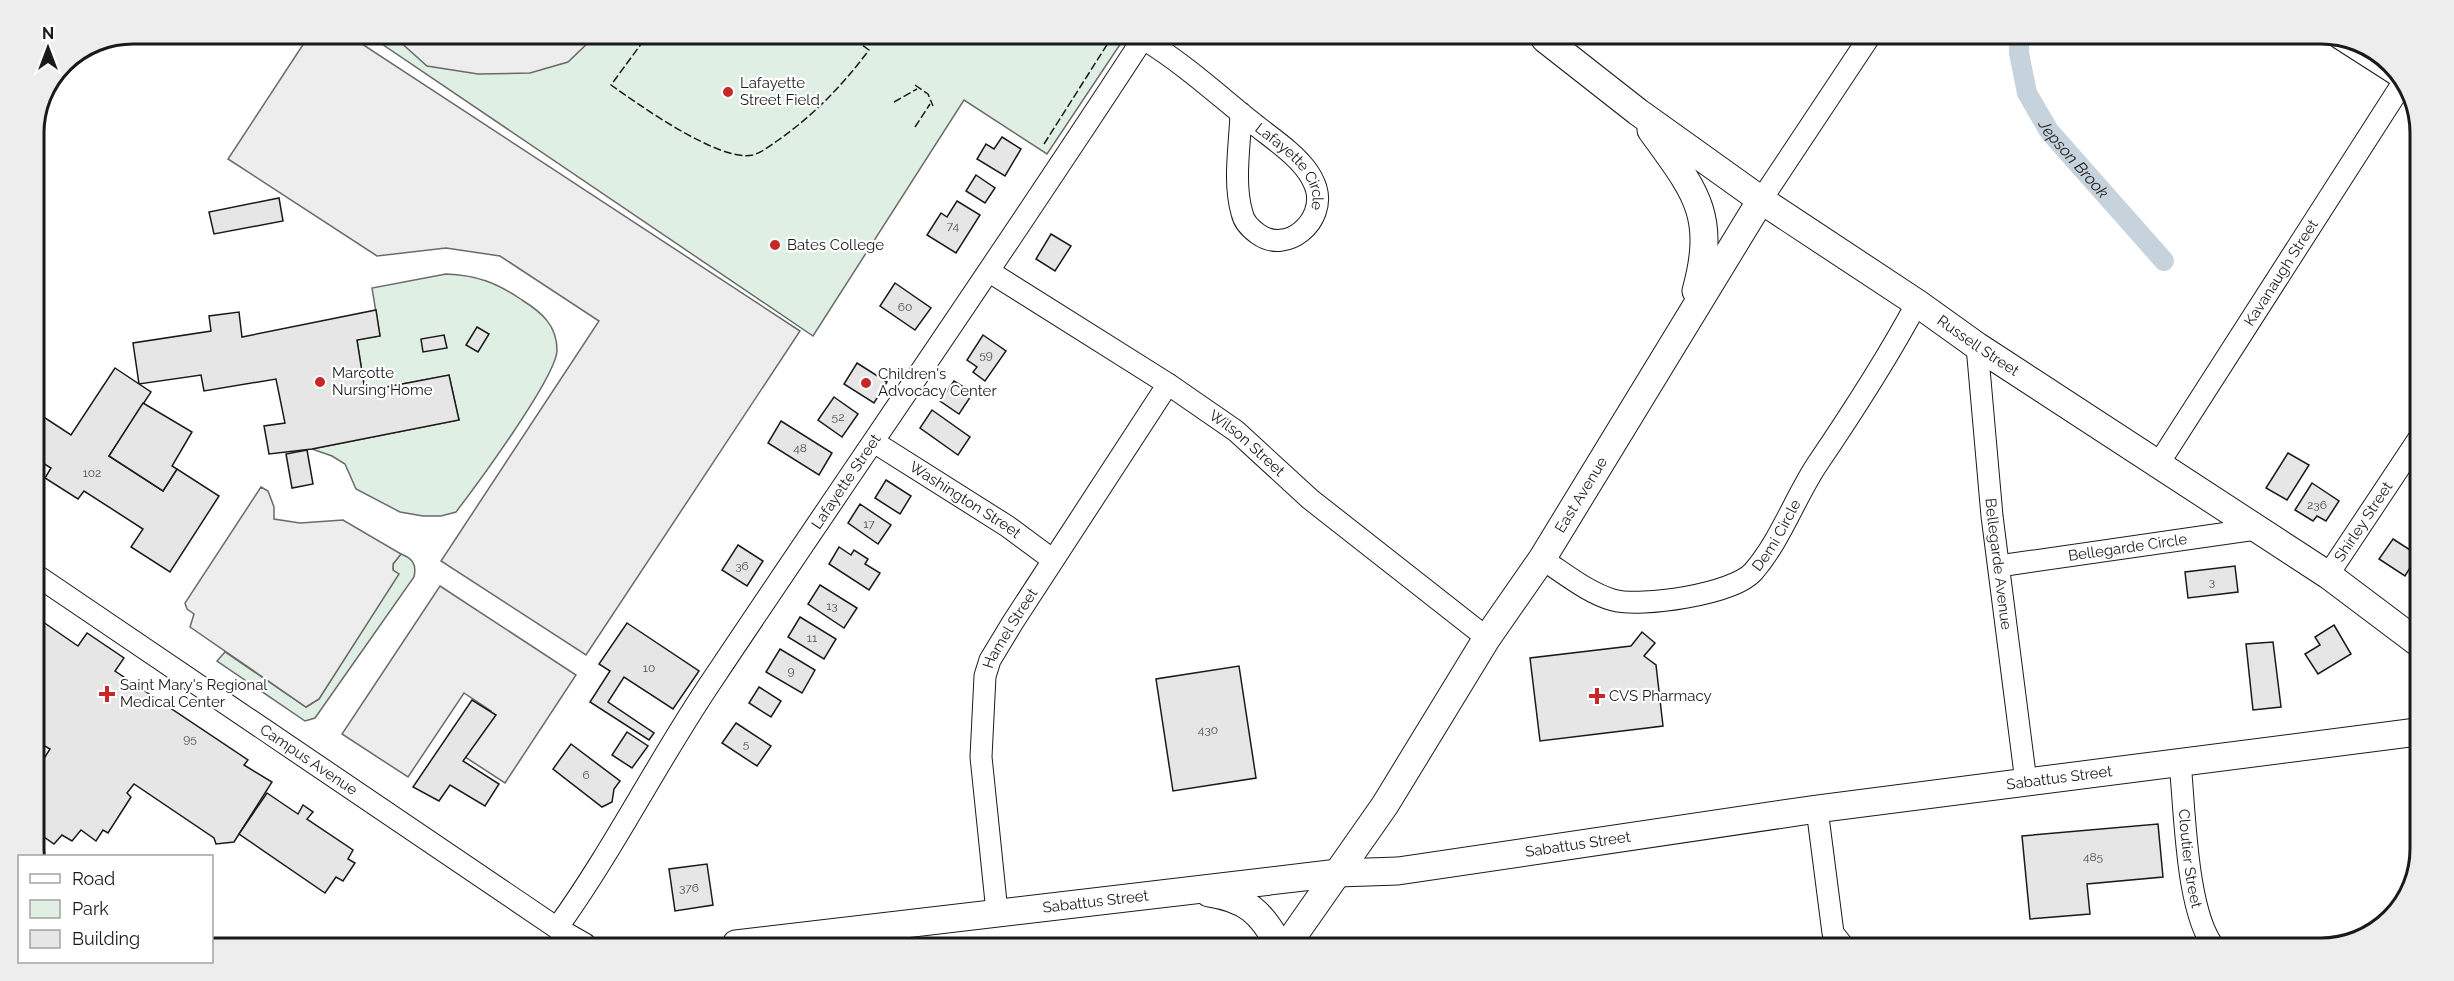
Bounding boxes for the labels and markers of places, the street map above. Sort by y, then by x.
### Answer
place label: Lafayette Street Field [740,74,820,109]
marker: Lafayette Street Field [721,85,735,99]
place label: Bates College [787,236,884,254]
marker: Bates College [768,238,782,252]
place label: Marcotte Nursing Home [332,364,433,399]
place label: Children's Advocacy Center [878,365,997,400]
marker: Marcotte Nursing Home [313,375,327,389]
marker: Children's Advocacy Center [859,376,873,390]
place label: Saint Mary's Regional Medical Center [120,676,268,711]
marker: Saint Mary's Regional Medical Center [98,685,116,703]
place label: CVS Pharmacy [1609,687,1712,705]
marker: CVS Pharmacy [1590,689,1604,703]

